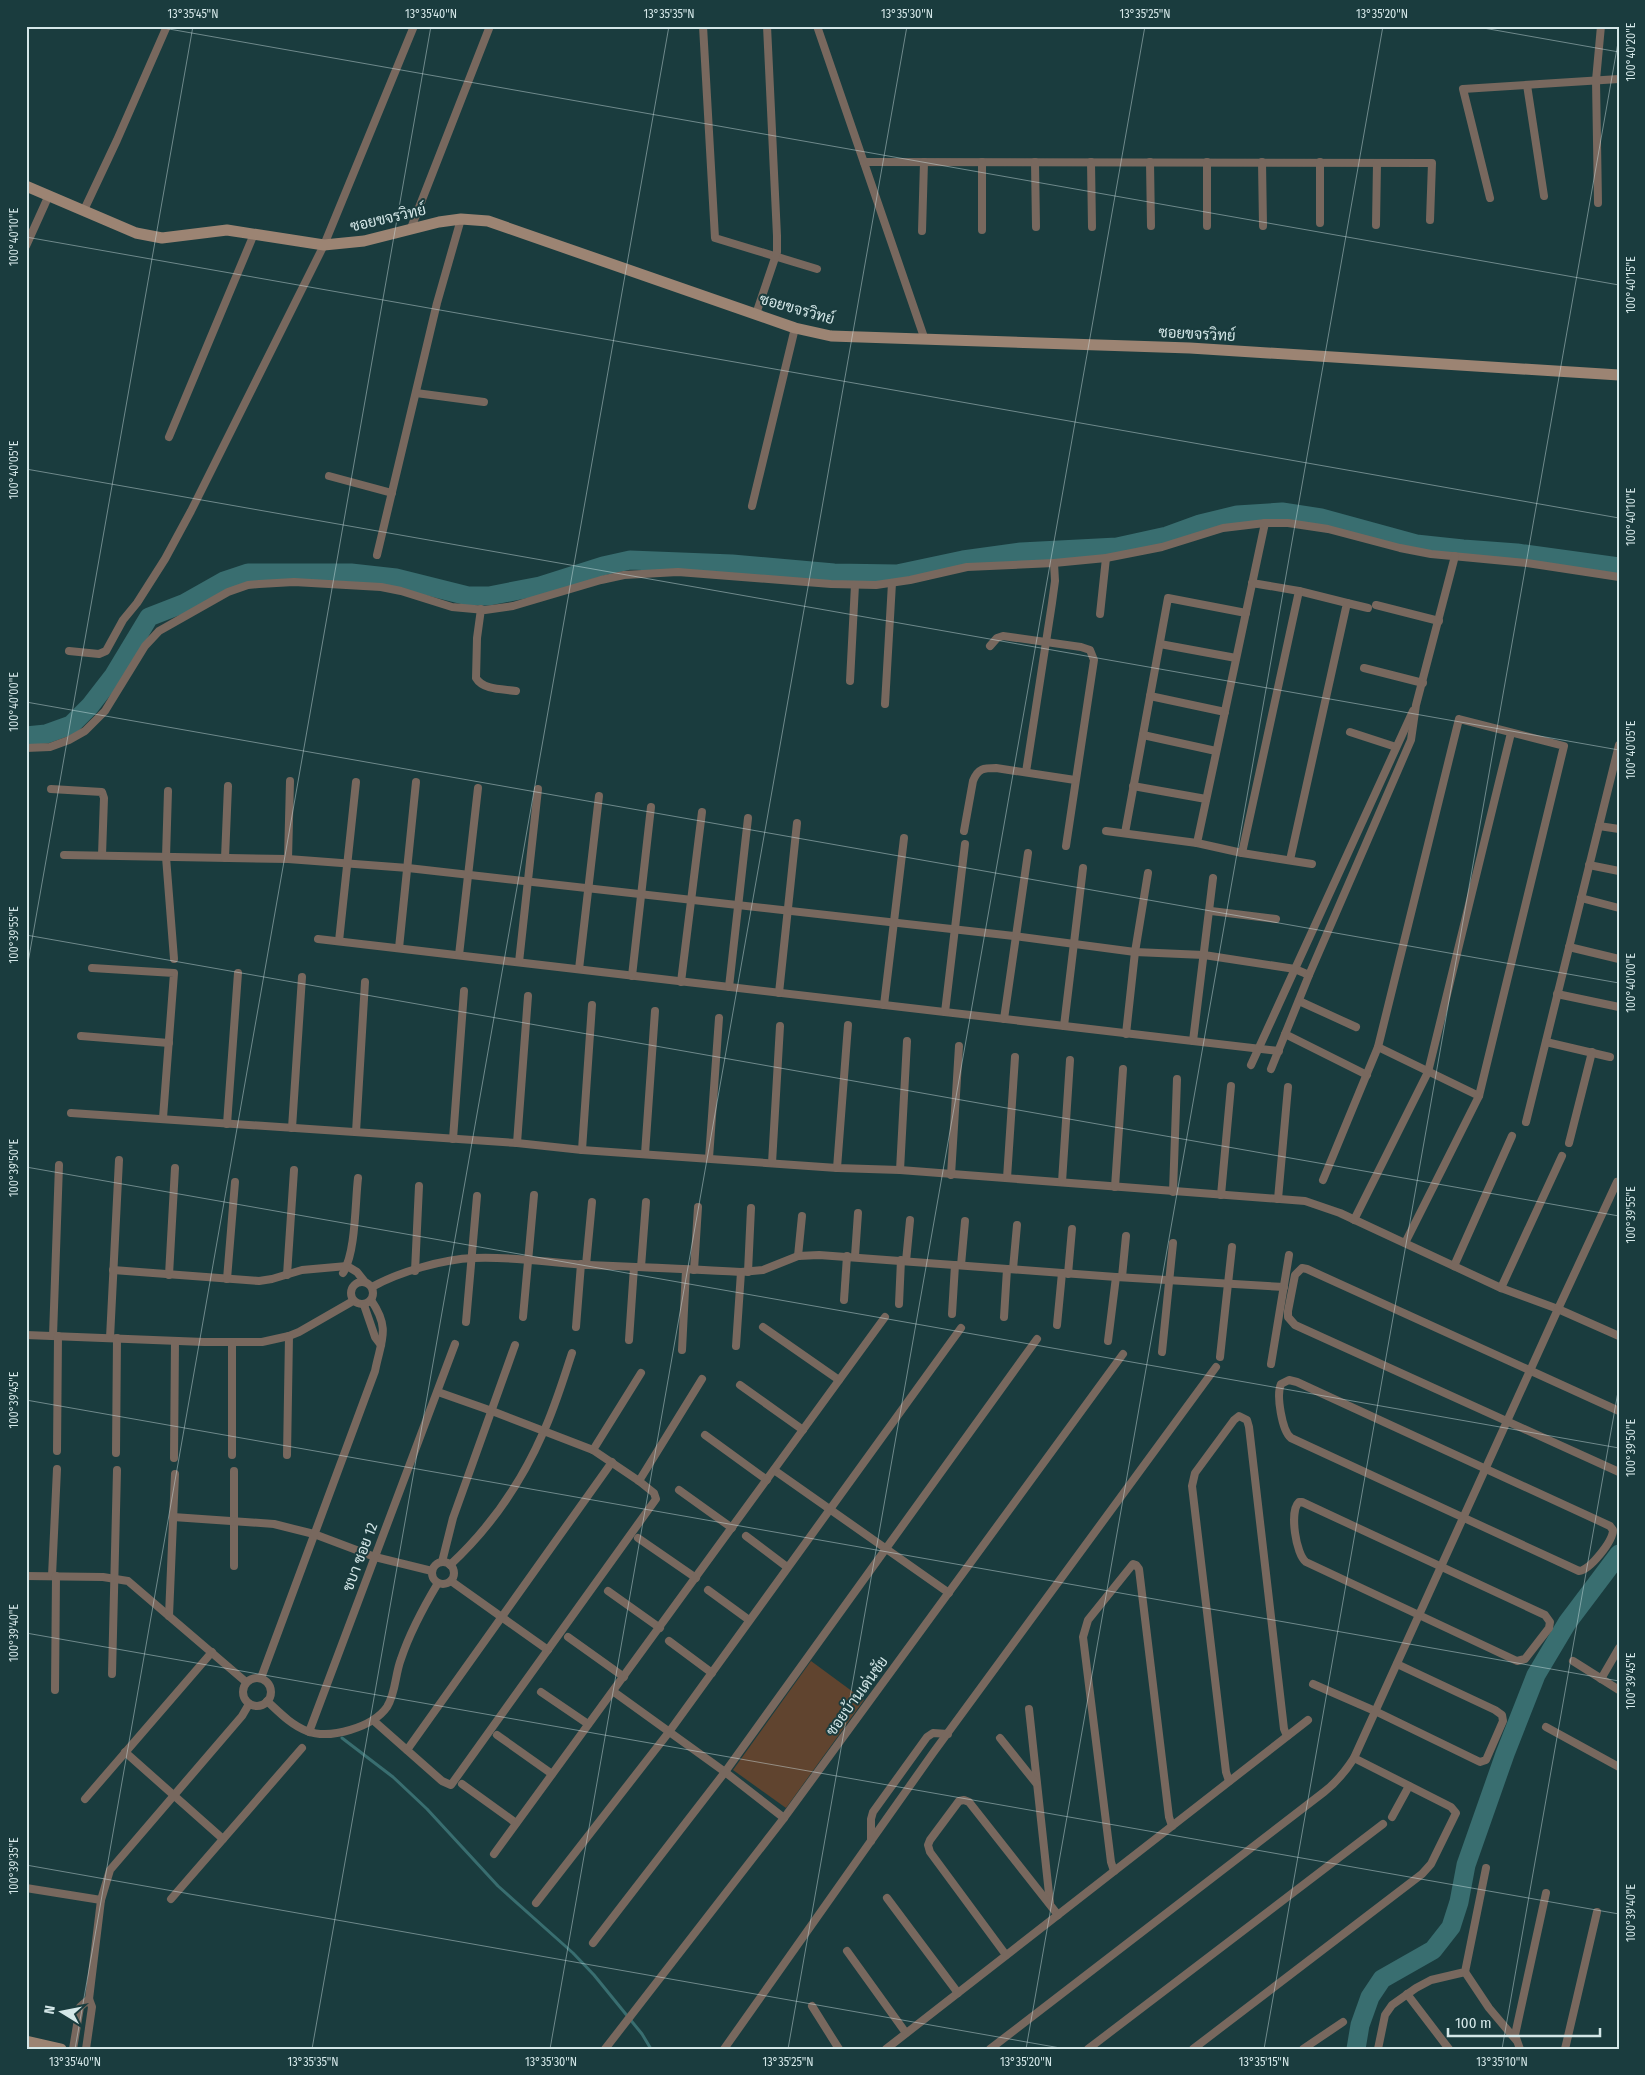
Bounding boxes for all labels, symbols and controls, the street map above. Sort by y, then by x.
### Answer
text: 13°35'45"N [168,7,218,21]
text: 13°35'40"N [405,7,457,21]
text: 13°35'35"N [643,7,695,21]
text: 13°35'30"N [881,7,933,21]
text: 13°35'25"N [1120,7,1170,21]
text: 13°35'20"N [1356,7,1408,21]
text: 100°40'20"E [1624,22,1638,81]
street label: ซอยขจรวิทย์ [348,200,428,235]
text: 100°40'10"E [7,208,21,266]
text: 100°40'15"E [1624,256,1638,314]
street label: ซอยขจรวิทย์ [757,289,837,328]
street label: ซอยขจรวิทย์ [1158,322,1236,345]
text: 100°40'05"E [7,440,21,499]
text: 100°40'10"E [1624,488,1638,546]
text: 100°40'00"E [7,672,21,732]
text: 100°40'05"E [1624,720,1638,779]
text: 100°39'55"E [7,906,21,964]
text: 100°40'00"E [1624,953,1638,1013]
text: 100°39'50"E [7,1139,21,1197]
text: 100°39'55"E [1624,1186,1638,1244]
text: 100°39'45"E [7,1371,21,1428]
text: 100°39'50"E [1624,1419,1638,1477]
street label: ชบา ซอย 12 [339,1520,381,1594]
text: 100°39'40"E [7,1604,21,1662]
street label: ซอยบ้านเด่นชัย [821,1652,892,1739]
text: 100°39'45"E [1624,1652,1638,1709]
text: 100°39'35"E [7,1837,21,1895]
text: 100°39'40"E [1624,1884,1638,1942]
north arrow [38,1988,88,2038]
text: N [41,2004,59,2015]
scale bar [1448,2005,1600,2037]
text: 100 m [1455,2014,1492,2032]
text: 13°35'40"N [49,2055,101,2069]
text: 13°35'35"N [287,2055,339,2069]
text: 13°35'30"N [525,2055,577,2069]
text: 13°35'25"N [763,2055,813,2069]
text: 13°35'20"N [1000,2055,1052,2069]
text: 13°35'15"N [1239,2055,1289,2069]
text: 13°35'10"N [1476,2055,1528,2069]

